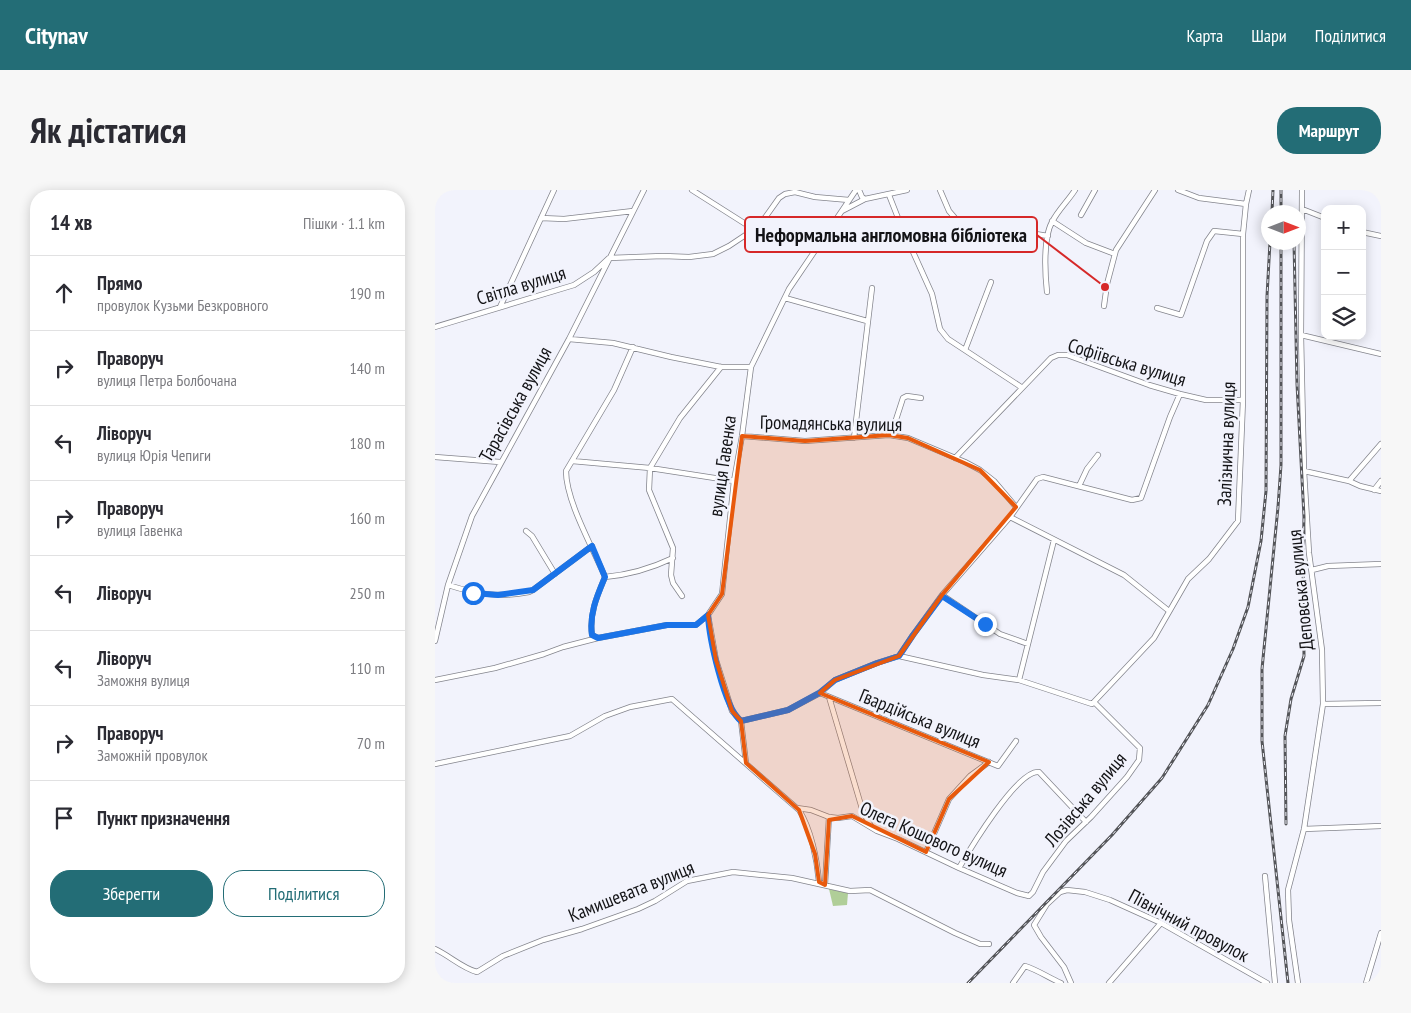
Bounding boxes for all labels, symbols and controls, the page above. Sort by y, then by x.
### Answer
text: Citynav [25,20,88,51]
text: Карта [1187,24,1223,47]
text: Шари [1251,24,1287,47]
text: Поділитися [1315,24,1386,47]
text: Як дістатися [30,107,186,153]
button: Маршрут [1277,107,1381,154]
north arrow [1261,205,1306,250]
map controls [1321,205,1366,340]
button: + [1321,205,1366,250]
text: 14 хв [50,209,92,236]
text: Пішки · 1.1 km [303,213,385,233]
callout: Неформальна англомовна бібліотека [745,217,1037,252]
text: Неформальна англомовна бібліотека [755,222,1027,248]
button: − [1321,250,1366,295]
street label: Світла вулиця [474,260,568,310]
text: Прямо [97,271,142,295]
icon: ahead [50,279,78,307]
text: 190 m [350,283,385,303]
text: провулок Кузьми Безкровного [97,295,268,315]
button: layers [1321,295,1366,340]
street label: Софіївська вулиця [1065,333,1189,391]
street label: Тарасівська вулиця [473,342,557,466]
text: Праворуч [97,346,164,370]
icon: right [50,354,78,382]
text: 140 m [350,358,385,378]
text: вулиця Петра Болбочана [97,370,237,390]
street label: Залізнична вулиця [1212,381,1240,507]
street label: Громадянська вулиця [760,410,902,436]
street label: вулиця Гавенка [703,414,741,518]
text: Ліворуч [97,421,151,445]
icon: left [50,429,78,457]
text: 180 m [350,433,385,453]
text: вулиця Юрія Чепиги [97,445,211,465]
text: Праворуч [97,496,164,520]
icon: right [50,504,78,532]
text: 160 m [350,508,385,528]
text: вулиця Гавенка [97,520,183,540]
street label: Деповська вулиця [1282,528,1318,652]
icon: left [50,579,78,607]
text: Ліворуч [97,581,151,605]
route start [462,582,485,605]
text: 250 m [350,583,385,603]
route end [974,613,997,636]
text: Ліворуч [97,646,151,670]
icon: left [50,654,78,682]
text: 110 m [350,658,385,678]
text: Заможня вулиця [97,670,190,690]
street label: Гвардійська вулиця [856,683,984,753]
text: Праворуч [97,721,164,745]
icon: right [50,729,78,757]
text: 70 m [357,733,385,753]
text: Заможній провулок [97,745,208,765]
street label: Лозівська вулиця [1038,747,1131,852]
street label: Олега Кошового вулиця [857,796,1011,882]
icon: arrive [50,804,78,832]
text: Пункт призначення [97,806,230,830]
street label: Камишевата вулиця [565,855,697,927]
button: Зберегти [50,870,213,917]
button: Поділитися [223,870,385,917]
street label: Північний провулок [1125,883,1254,967]

